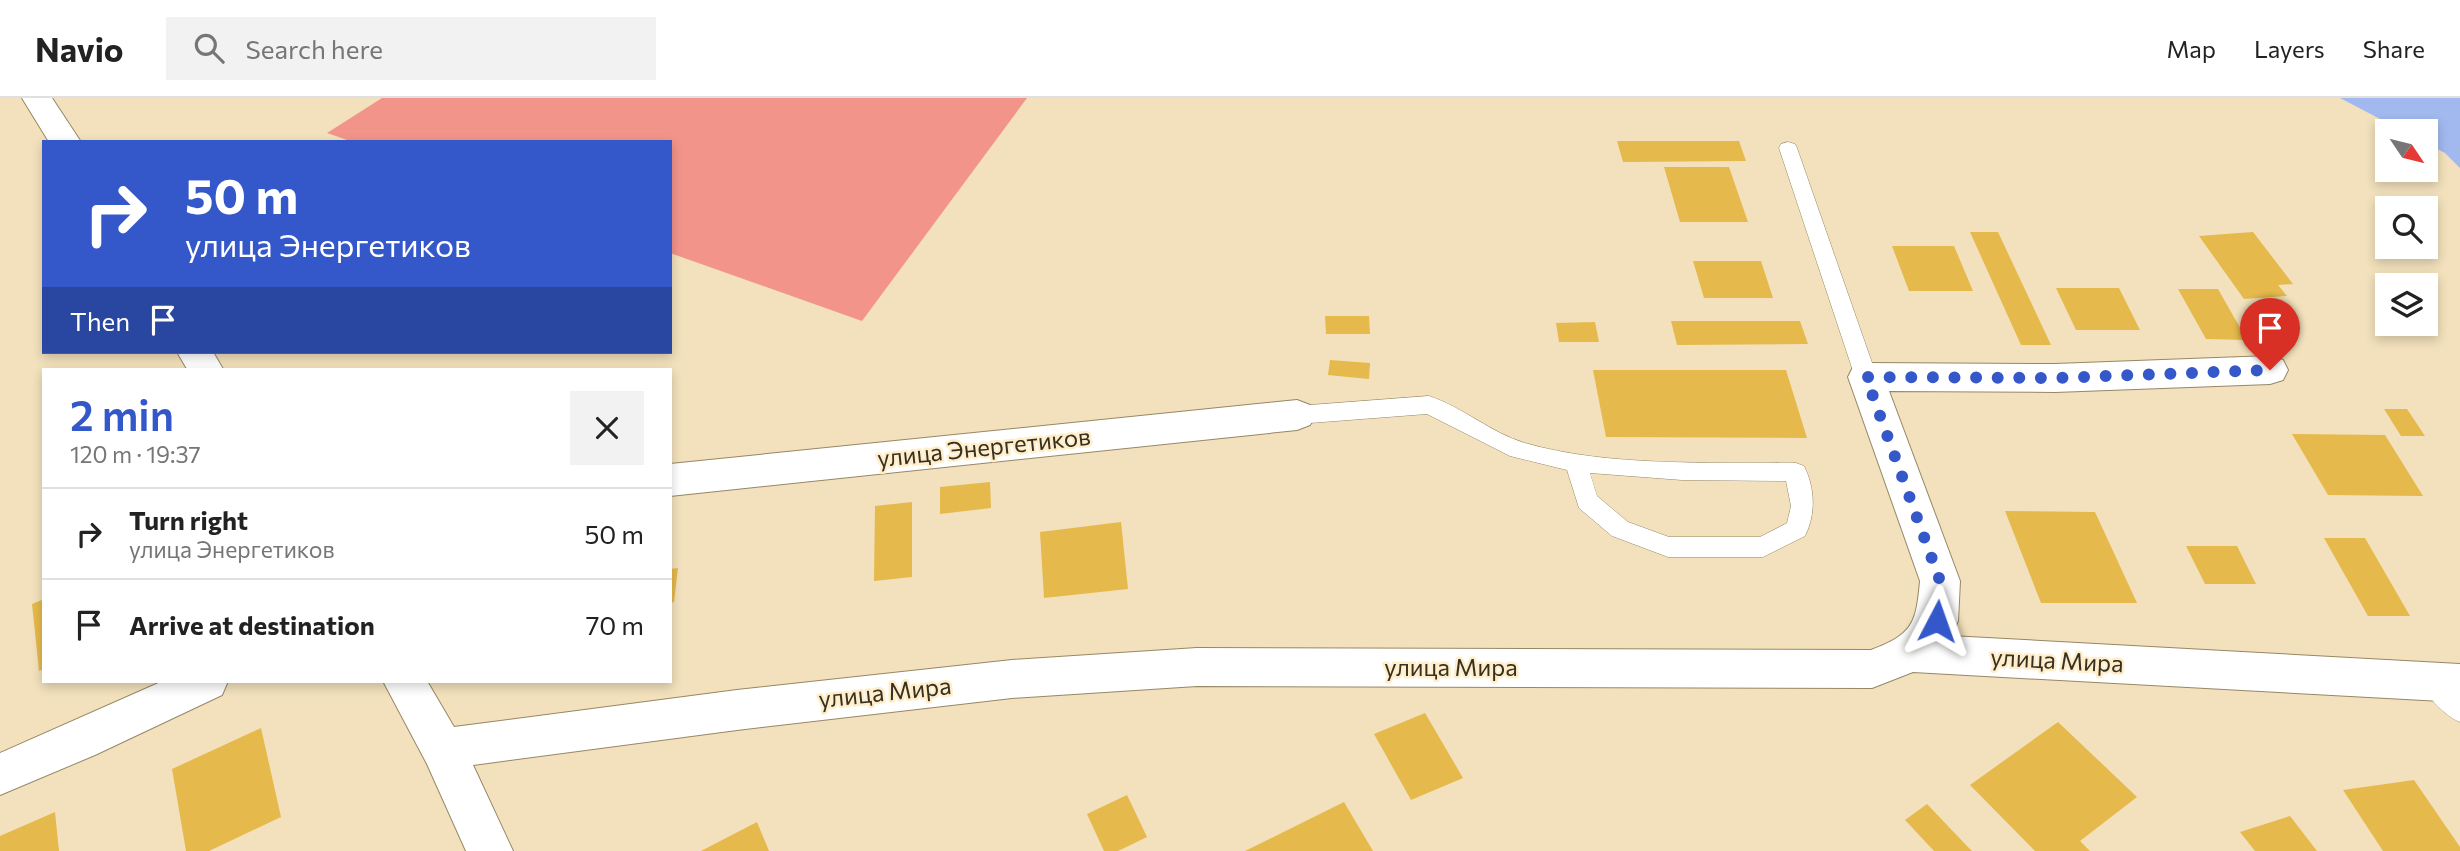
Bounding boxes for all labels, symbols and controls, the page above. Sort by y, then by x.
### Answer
search box [166,17,656,80]
text: Navio [35,28,124,69]
icon: search [190,29,228,67]
text: Search here [246,33,383,64]
text: Map [2167,34,2216,63]
text: Layers [2254,34,2325,63]
text: Share [2363,34,2425,63]
north arrow [2375,119,2438,182]
map controls [2375,119,2438,336]
text: 50 m [185,164,298,224]
icon: right [70,168,161,259]
button: search [2375,196,2438,259]
text: улица Энергетиков [185,224,471,264]
button: layers [2375,273,2438,336]
pin [2240,298,2300,370]
icon: arrive [144,301,182,339]
text: Then [70,305,130,336]
icon: arrive [2251,309,2289,347]
text: 2 min [70,388,174,440]
button: close [570,391,644,465]
street label: улица Энергетиков [876,421,1092,472]
text: 120 m · 19:37 [70,440,201,468]
text: Turn right [129,504,248,535]
icon: right [70,515,108,553]
text: 50 m [584,518,644,549]
text: улица Энергетиков [129,535,335,563]
position arrow [1900,584,1974,658]
icon: arrive [70,606,108,644]
text: Arrive at destination [129,609,375,640]
text: 70 m [586,609,644,640]
street label: улица Мира [1990,642,2124,677]
street label: улица Мира [1384,652,1518,681]
street label: улица Мира [817,670,953,713]

